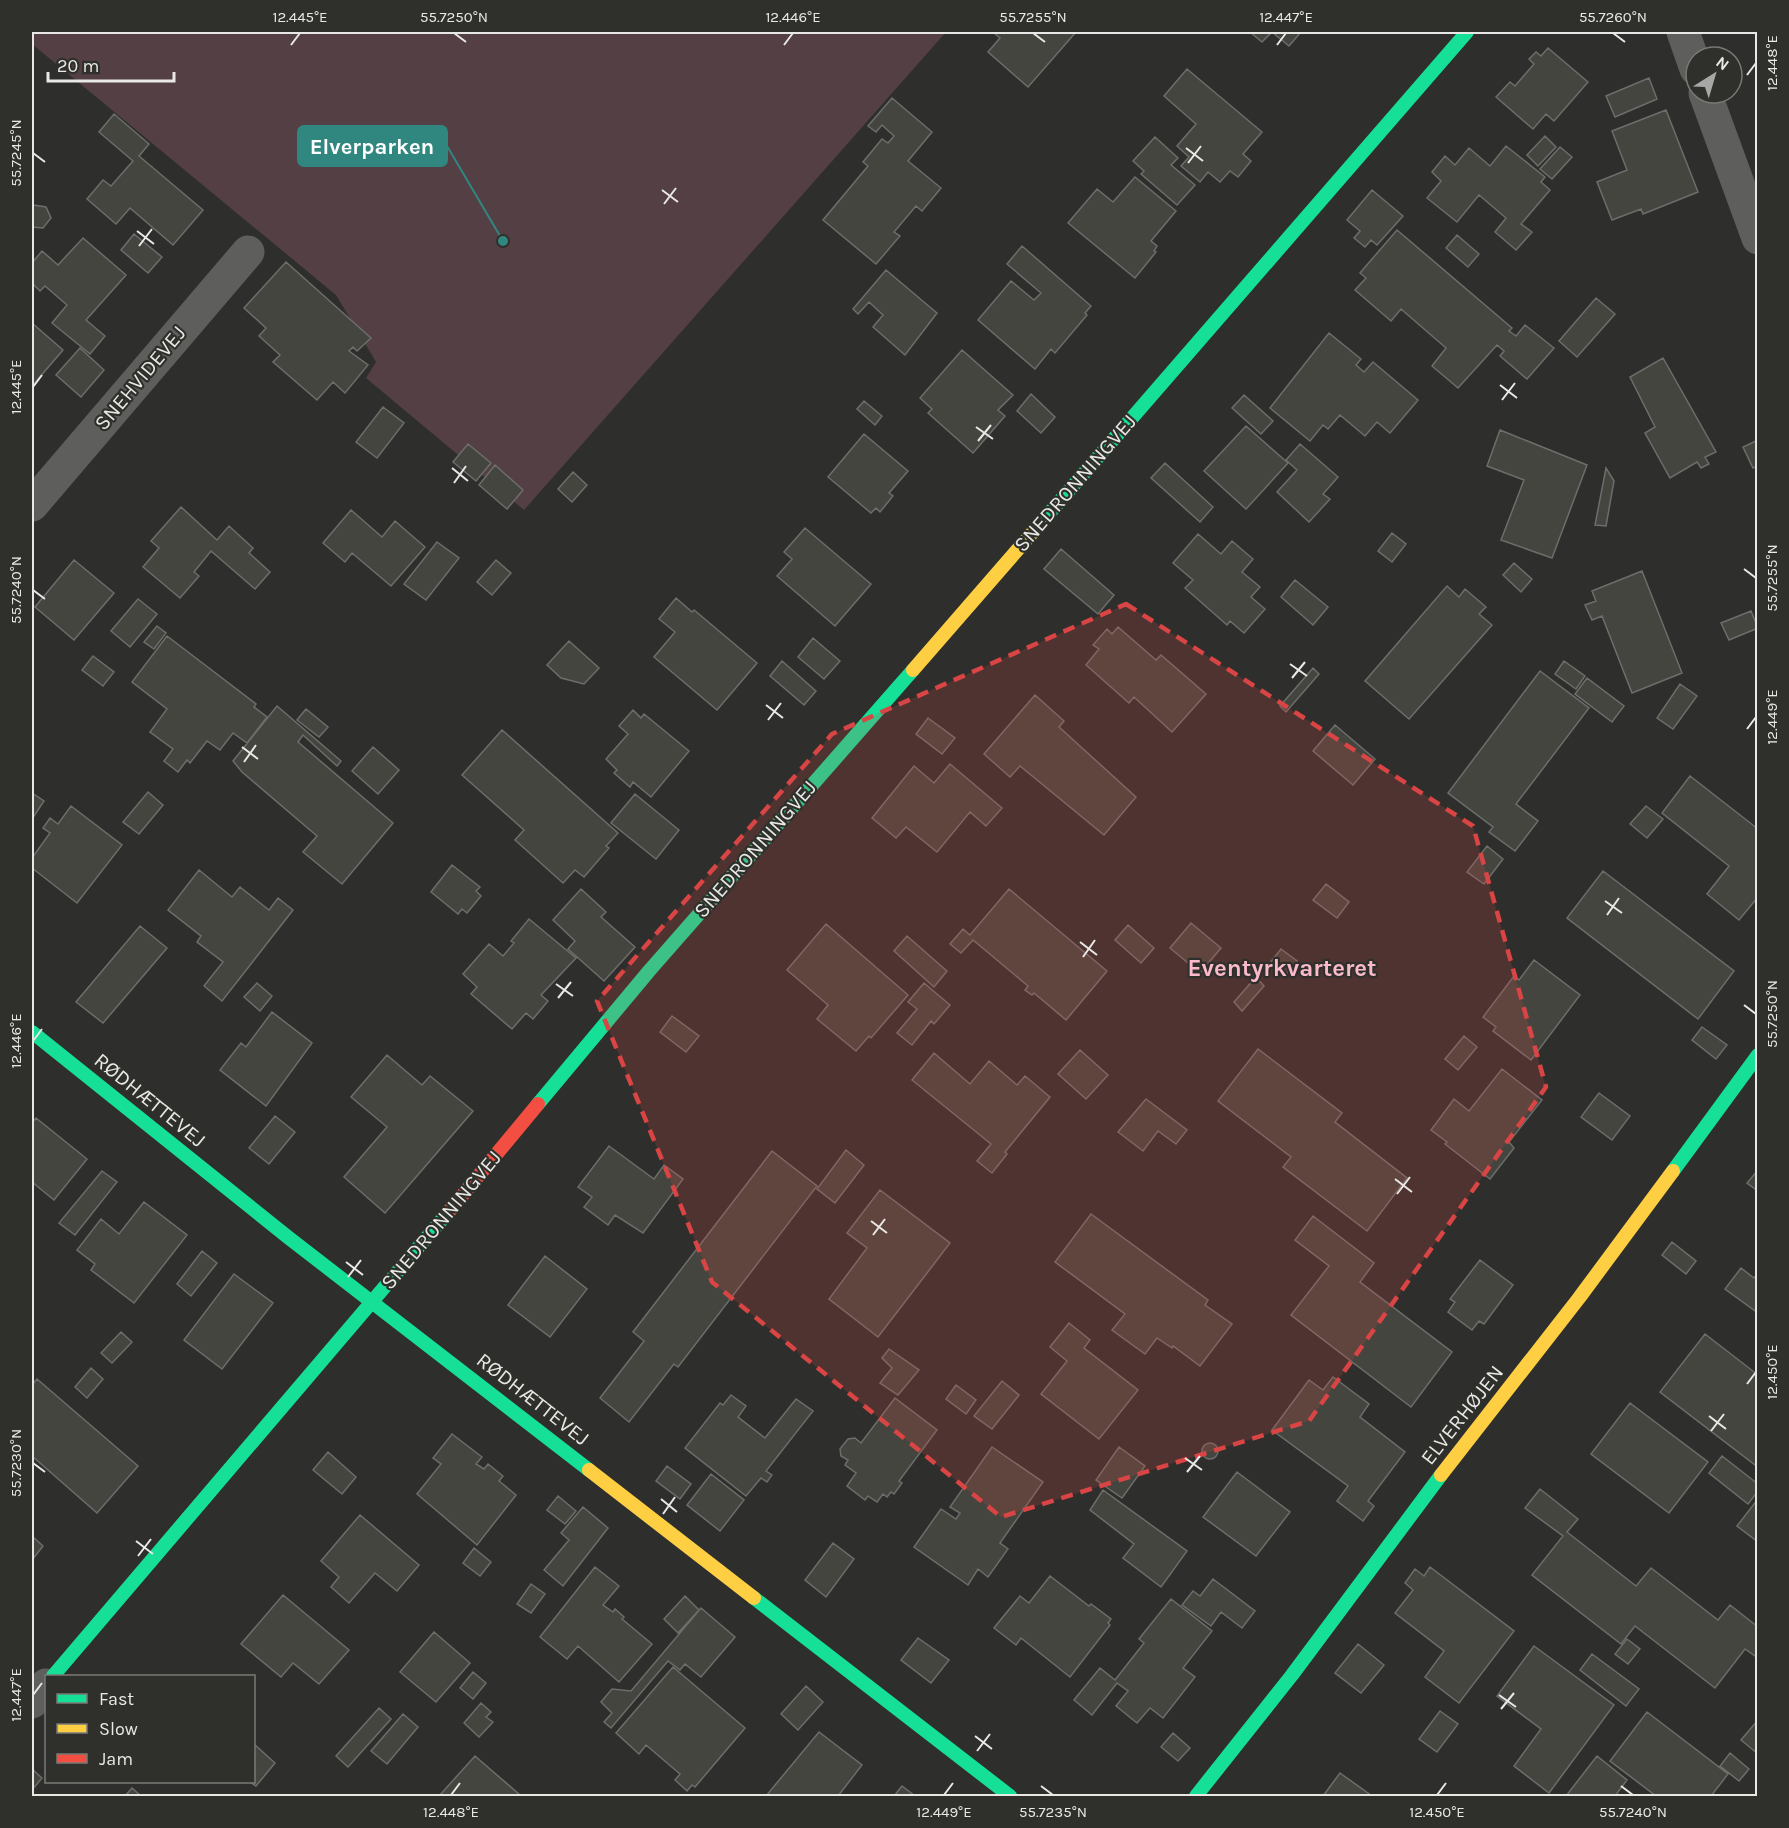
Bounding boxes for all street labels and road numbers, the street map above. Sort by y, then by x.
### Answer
street label: SNEHVIDEVEJ [90,321,190,435]
street label: SNEDRONNINGVEJ [1009,410,1141,556]
street label: SNEDRONNINGVEJ [689,776,821,922]
street label: RØDHÆTTEVEJ [90,1048,210,1152]
street label: SNEDRONNINGVEJ [376,1146,506,1294]
street label: RØDHÆTTEVEJ [472,1348,594,1450]
street label: ELVERHØJEN [1416,1361,1508,1469]

